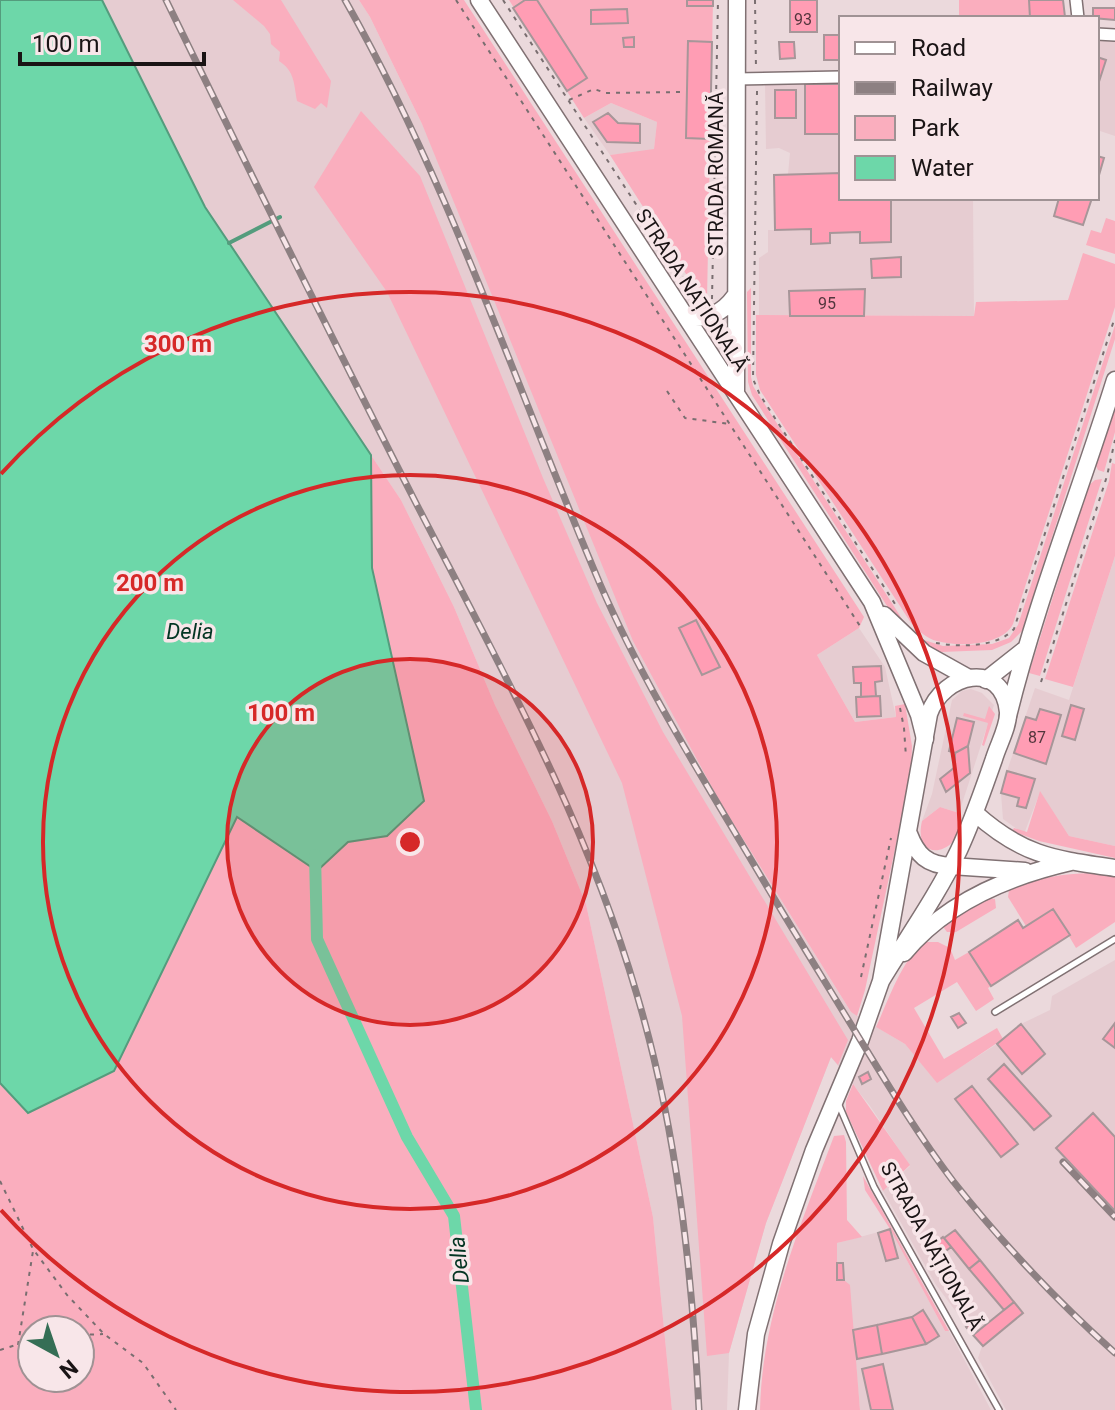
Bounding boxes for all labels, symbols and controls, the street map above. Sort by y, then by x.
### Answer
house number: 93 [794,10,812,29]
scale bar [20,16,204,66]
legend [839,16,1099,200]
text: 100 m [32,30,99,58]
text: Road [911,34,966,62]
text: Railway [911,74,993,102]
street label: STRADA ROMANĂ [704,92,728,256]
text: Park [911,114,960,142]
text: Water [911,154,974,182]
street label: STRADA NAȚIONALĂ [630,204,754,376]
house number: 95 [818,294,836,313]
text: 300 m [144,330,212,358]
text: 200 m [116,569,184,597]
water label: Delia [166,619,214,644]
text: 100 m [247,699,315,727]
house number: 87 [1028,728,1046,747]
centre of rings [396,828,424,856]
street label: STRADA NAȚIONALĂ [875,1158,988,1335]
water label: Delia [444,1235,474,1285]
north arrow [16,1314,96,1394]
text: N [55,1354,83,1384]

